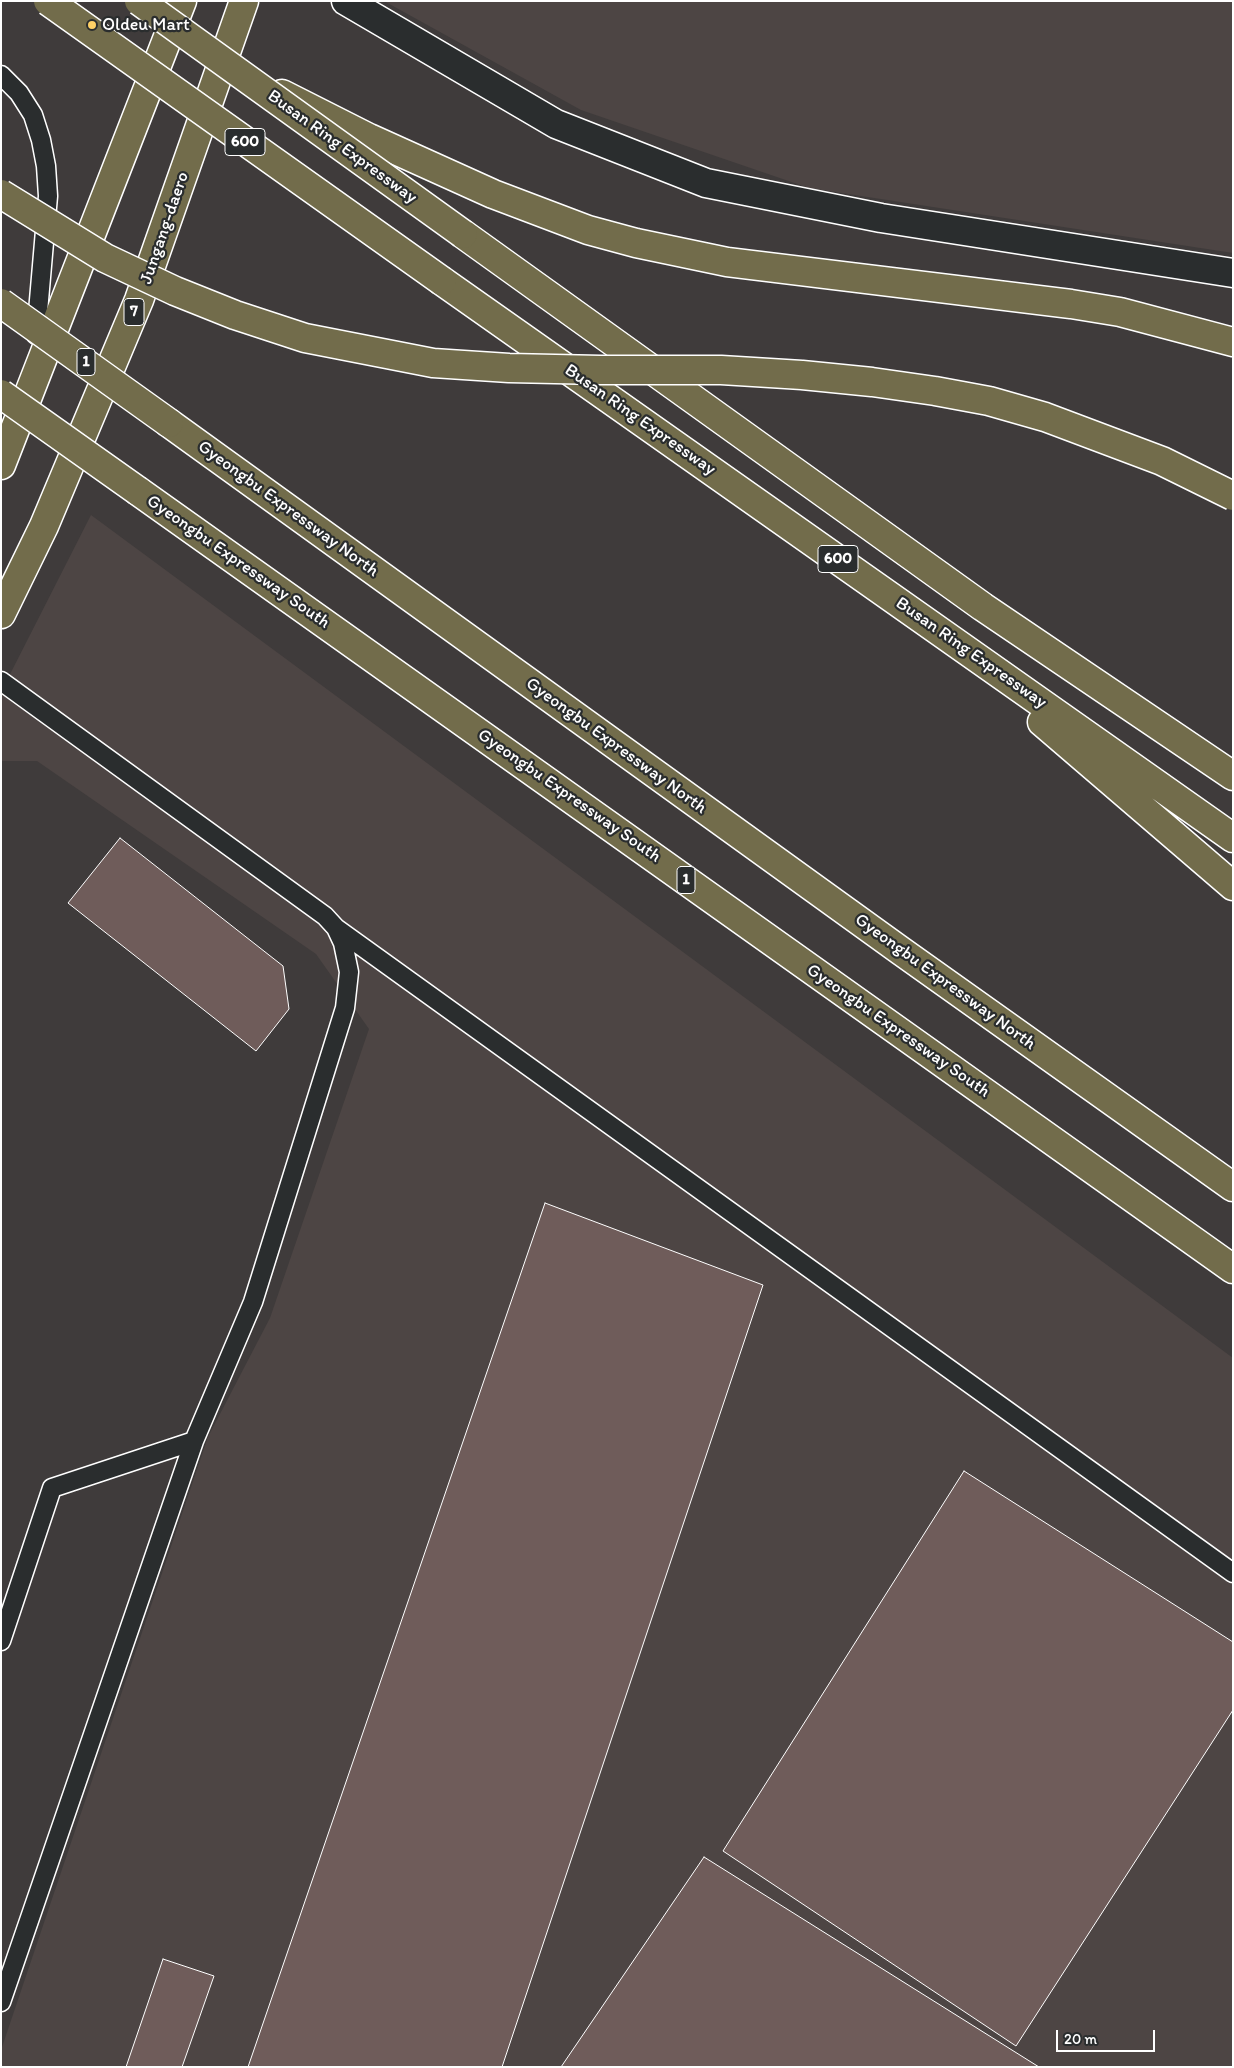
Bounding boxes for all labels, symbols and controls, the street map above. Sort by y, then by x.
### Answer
place label: Oldeu Mart [102,14,190,36]
marker: Oldeu Mart [86,19,98,31]
street label: Busan Ring Expressway [263,85,421,209]
road number: 600 [225,128,265,156]
street label: Jungang-daero [136,169,194,287]
road number: 7 [124,298,144,326]
road number: 1 [77,348,95,376]
street label: Busan Ring Expressway [560,360,720,480]
street label: Gyeongbu Expressway North [193,436,383,582]
street label: Gyeongbu Expressway South [142,490,334,634]
road number: 600 [818,546,858,572]
street label: Busan Ring Expressway [891,593,1051,713]
street label: Gyeongbu Expressway North [521,673,711,819]
street label: Gyeongbu Expressway South [473,724,665,868]
road number: 1 [677,866,695,894]
street label: Gyeongbu Expressway North [850,909,1040,1055]
street label: Gyeongbu Expressway South [802,959,994,1103]
scale bar [1059,2020,1158,2052]
text: 20 m [1064,2030,1097,2048]

